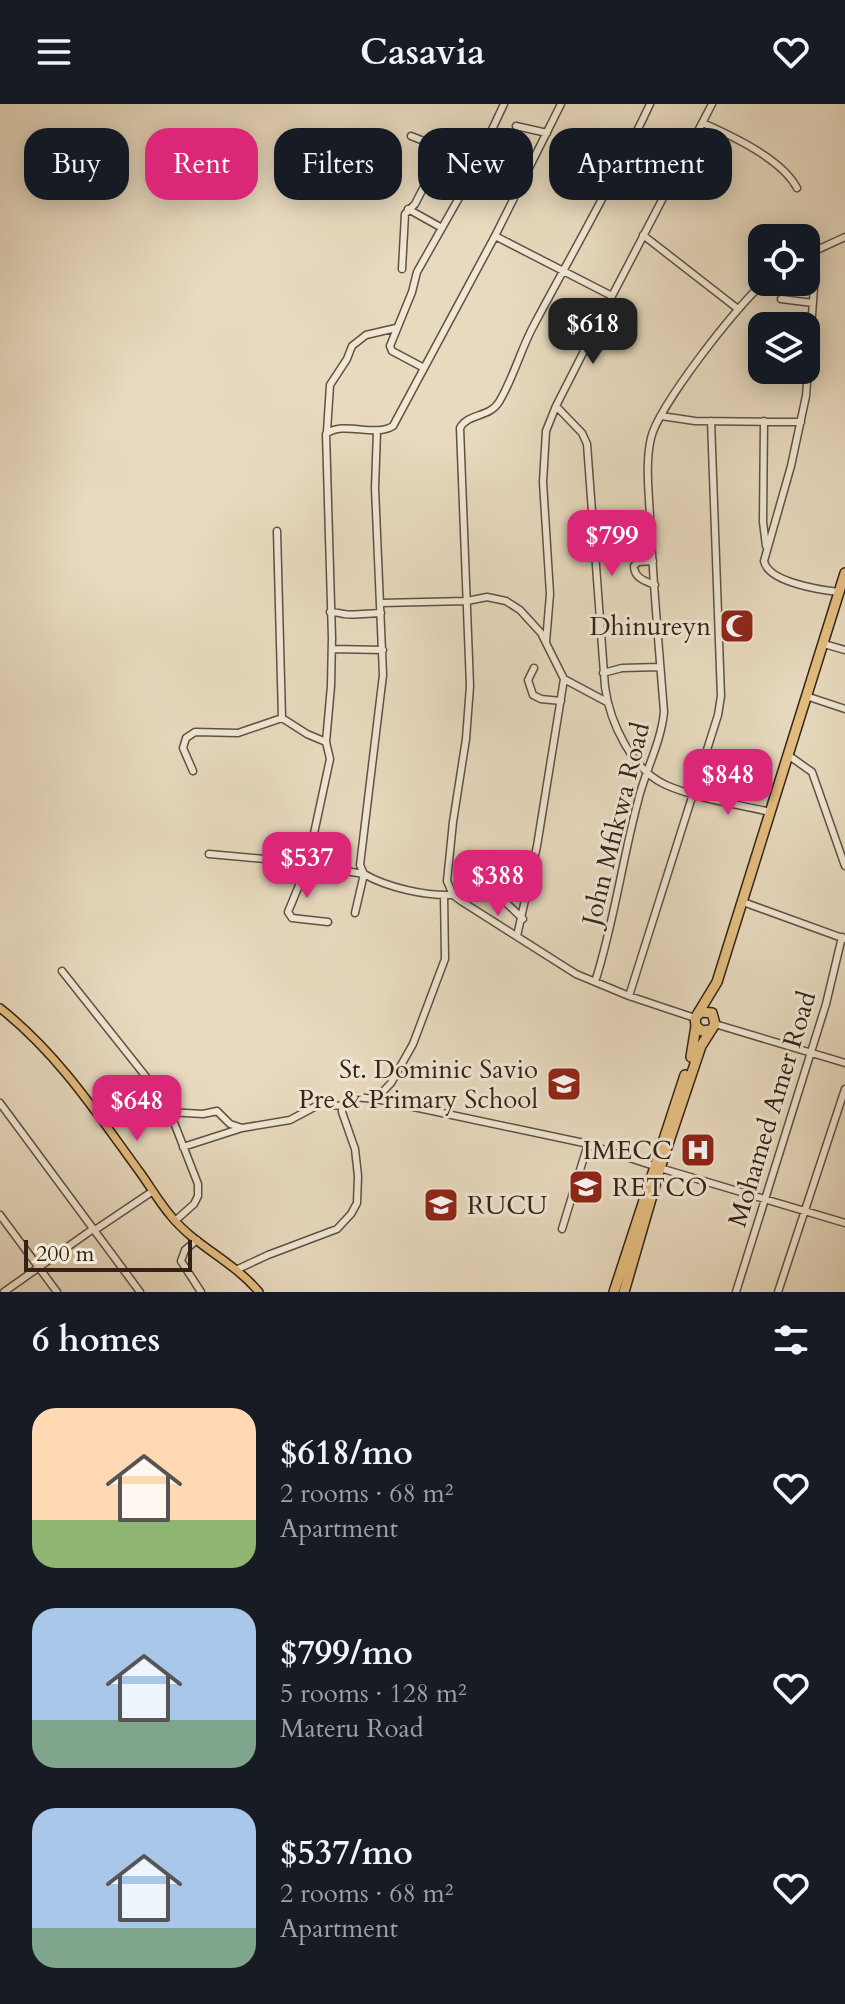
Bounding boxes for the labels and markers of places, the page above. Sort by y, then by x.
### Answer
pin: $618 [546,298,640,366]
pin: $799 [565,510,659,578]
mosque icon: Dhinureyn [718,607,756,645]
place label: Dhinureyn [589,609,711,644]
pin: $848 [681,749,775,817]
pin: $537 [260,832,354,900]
pin: $388 [451,850,545,918]
place label: St. Dominic Savio Pre & Primary School [299,1052,538,1117]
school or university icon: St. Dominic Savio Pre & Primary School [545,1065,583,1103]
pin: $648 [90,1075,184,1143]
hospital icon: IMECC [679,1131,717,1169]
place label: IMECC [583,1133,672,1168]
school or university icon: RETCO [567,1168,605,1206]
place label: RETCO [612,1170,707,1205]
school or university icon: RUCU [422,1186,460,1224]
place label: RUCU [467,1188,547,1223]

